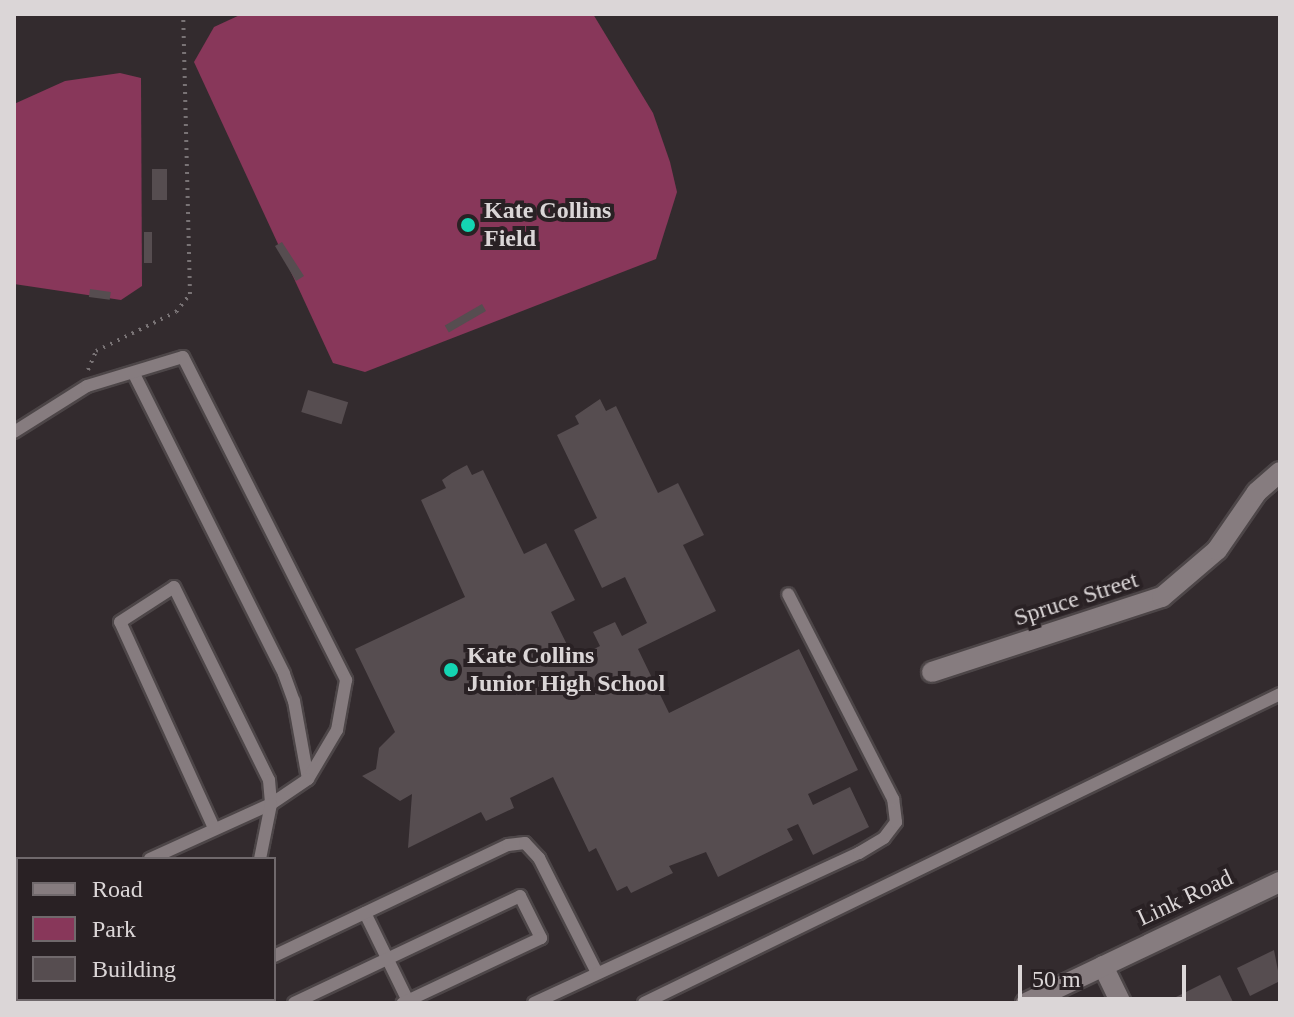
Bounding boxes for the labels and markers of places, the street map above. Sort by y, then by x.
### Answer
place label: Kate Collins Field [484,197,611,253]
marker: Kate Collins Field [459,216,477,234]
place label: Kate Collins Junior High School [467,642,666,698]
marker: Kate Collins Junior High School [442,661,460,679]

